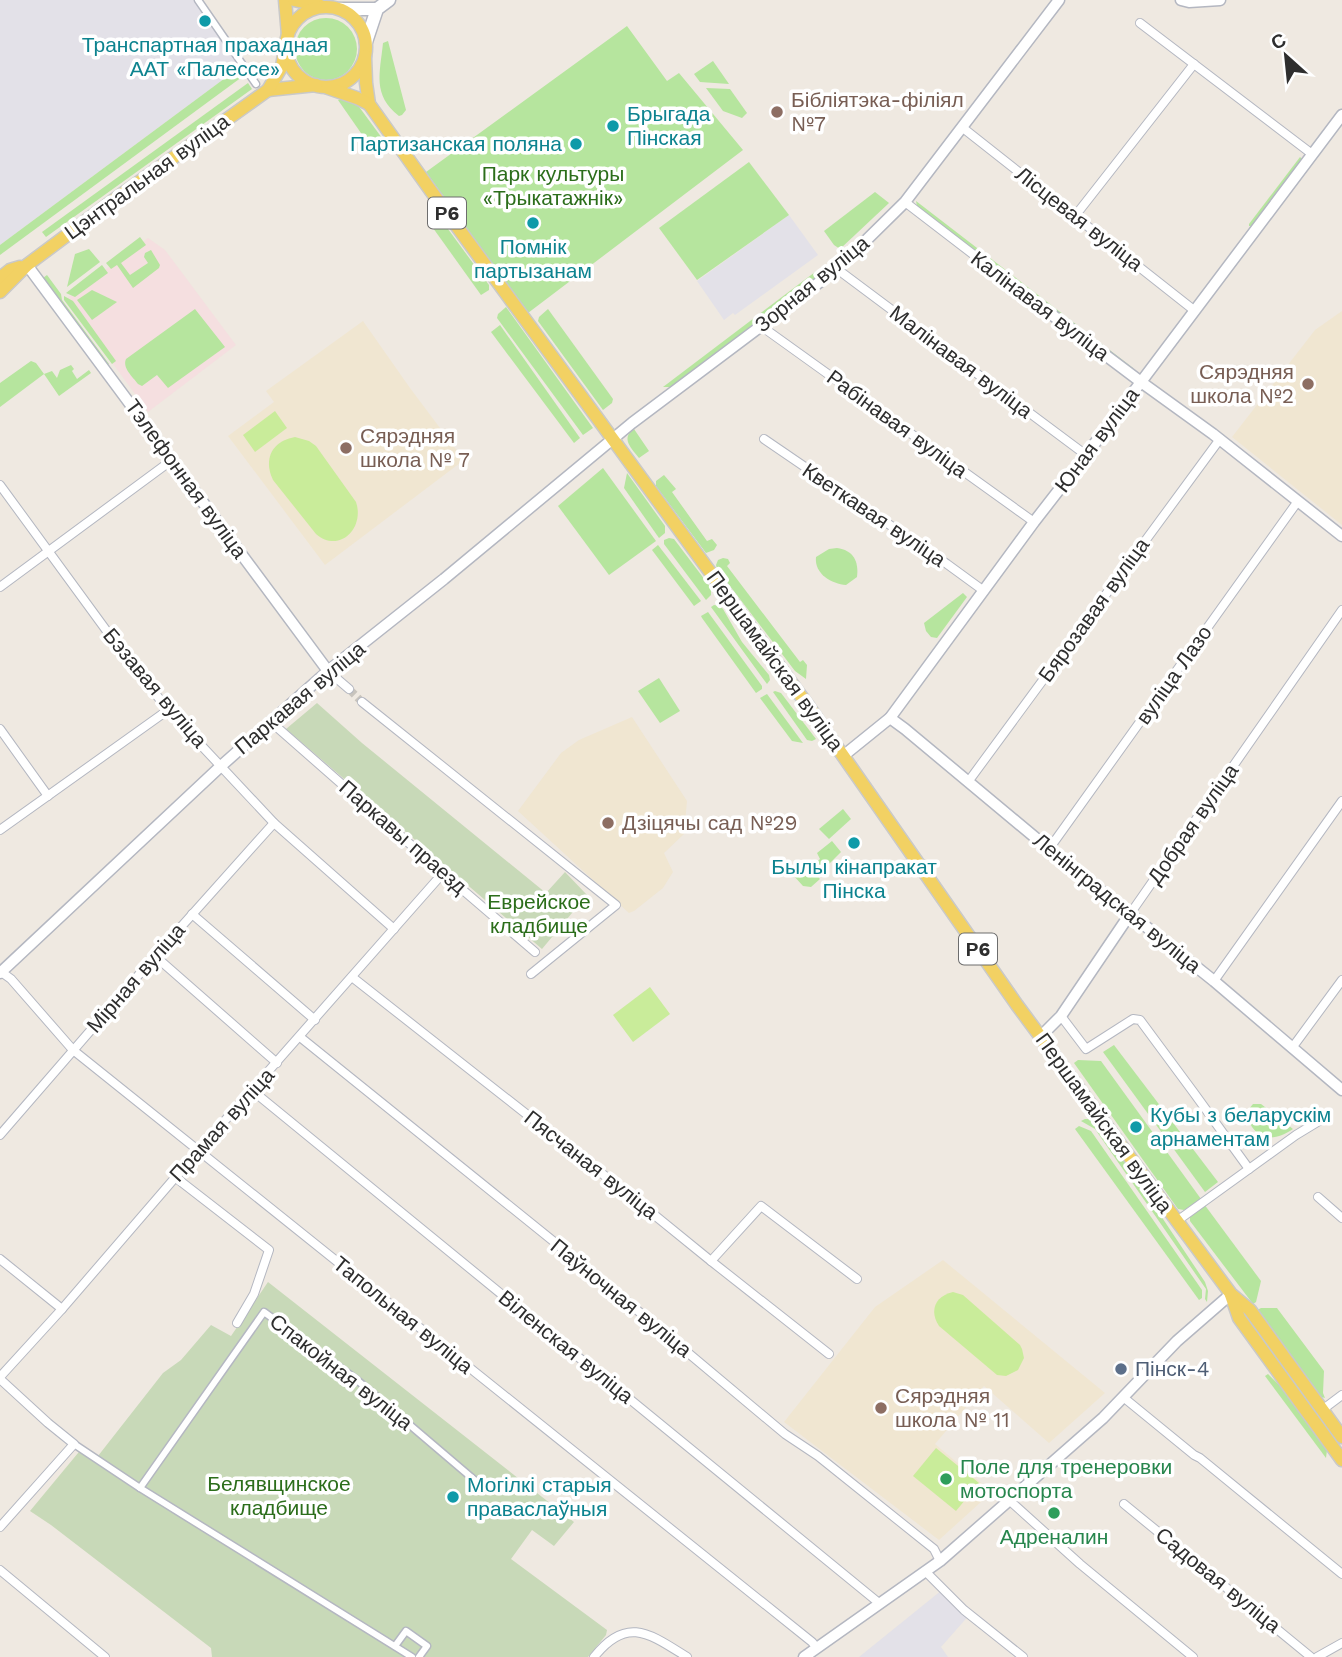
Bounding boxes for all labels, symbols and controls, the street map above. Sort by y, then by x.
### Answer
marker: Транспартная прахадная ААТ «Палессе» [197,13,213,29]
north arrow [1251,21,1321,91]
text: С [1267,28,1290,55]
place label: Транспартная прахадная ААТ «Палессе» [82,32,328,81]
place label: Бібліятэка-філіял №7 [791,87,964,136]
place label: Брыгада Пінская [627,101,711,150]
marker: Бібліятэка-філіял №7 [769,104,785,120]
street label: Цэнтральная вуліца [60,108,234,245]
marker: Брыгада Пінская [605,118,621,134]
place label: Партизанская поляна [350,131,562,156]
marker: Партизанская поляна [568,136,584,152]
park label: Парк культуры «Трыкатажнік» [482,161,624,210]
street label: Лісцевая вуліца [1011,161,1148,276]
road number: Р6 [428,197,466,228]
marker: Помнік партызанам [525,215,541,231]
street label: Зорная вуліца [750,230,874,337]
place label: Помнік партызанам [474,234,592,283]
street label: Калінавая вуліца [966,245,1115,366]
street label: Малінавая вуліца [885,300,1038,424]
place label: Сярэдняя школа №2 [1190,359,1294,408]
street label: Рабінавая вуліца [822,364,973,483]
marker: Сярэдняя школа №2 [1300,376,1316,392]
street label: Юная вуліца [1049,382,1144,497]
street label: Тэлефонная вуліца [120,394,253,563]
place label: Сярэдняя школа № 7 [360,423,470,472]
marker: Сярэдняя школа № 7 [338,440,354,456]
street label: Кветкавая вуліца [798,457,951,572]
street label: Бярозавая вуліца [1033,532,1154,687]
street label: Першамайская вуліца [702,566,849,756]
street label: вуліца Лазо [1130,621,1217,729]
street label: Бэзавая вуліца [98,623,213,753]
street label: Паркавая вуліца [229,636,370,759]
street label: Добрая вуліца [1142,758,1244,889]
street label: Паркавы праезд [335,775,472,899]
place label: Дзіцячы сад №29 [622,810,798,835]
marker: Дзіцячы сад №29 [600,815,616,831]
street label: Ленінградская вуліца [1029,827,1206,978]
marker: Былы кінапракат Пінска [846,835,862,851]
place label: Былы кінапракат Пінска [771,854,937,903]
park label: Еврейское кладбище [487,889,591,938]
street label: Мірная вуліца [81,918,190,1038]
road number: Р6 [959,934,997,965]
street label: Першамайская вуліца [1031,1028,1178,1218]
street label: Прамая вуліца [164,1062,279,1187]
place label: Кубы з беларускім арнаментам [1150,1102,1331,1151]
street label: Пясчаная вуліца [520,1105,663,1225]
marker: Кубы з беларускім арнаментам [1128,1119,1144,1135]
street label: Паўночная вуліца [546,1233,697,1362]
street label: Тапольная вуліца [328,1251,478,1379]
street label: Віленская вуліца [494,1285,639,1409]
street label: Спакойная вуліца [265,1308,418,1435]
place label: Пінск-4 [1135,1356,1210,1381]
marker: Пінск-4 [1113,1361,1129,1377]
place label: Сярэдняя школа № 11 [895,1383,1010,1432]
marker: Сярэдняя школа № 11 [873,1400,889,1416]
place label: Поле для тренеровки мотоспорта [960,1454,1172,1503]
park label: Белявщинское кладбище [207,1471,351,1520]
marker: Поле для тренеровки мотоспорта [938,1471,954,1487]
place label: Могілкі старыя праваслаўныя [467,1472,612,1521]
marker: Могілкі старыя праваслаўныя [445,1489,461,1505]
marker: Адреналин [1046,1505,1062,1521]
street label: Садовая вуліца [1151,1522,1286,1638]
place label: Адреналин [1000,1524,1108,1549]

